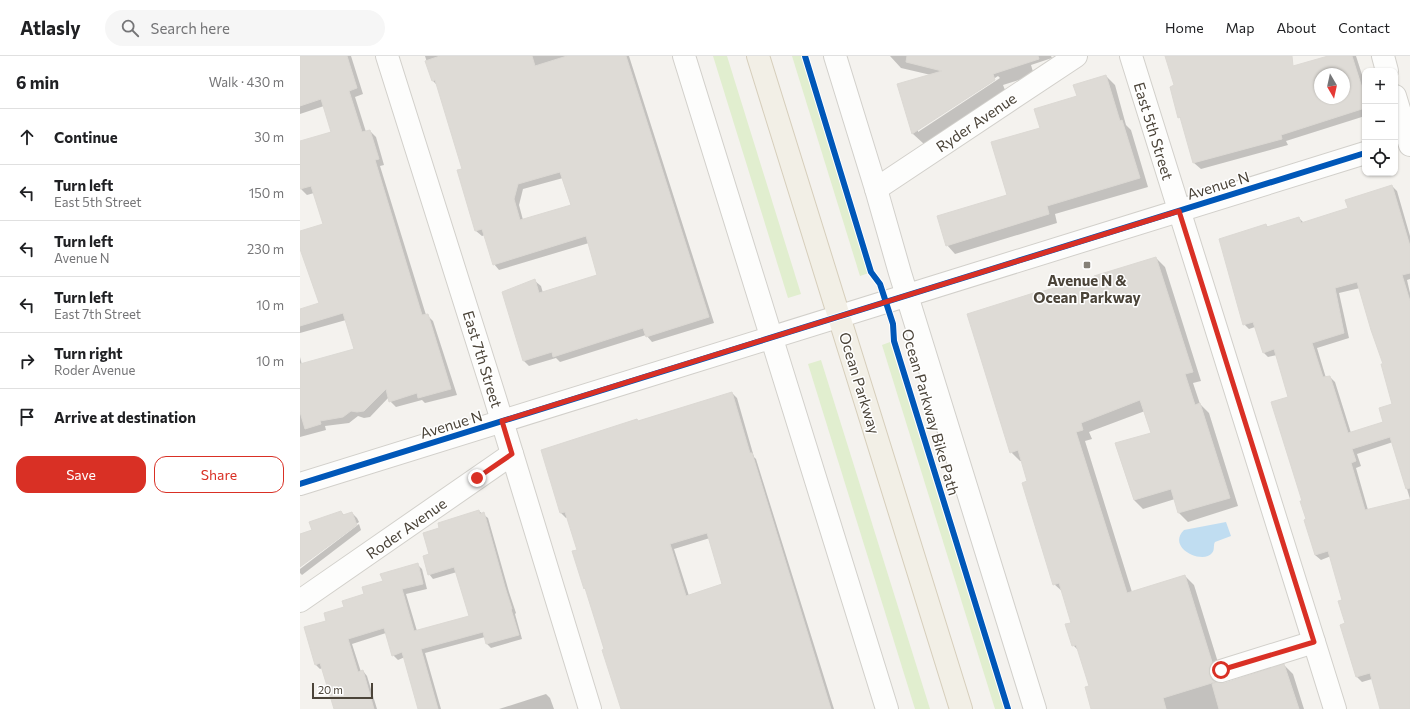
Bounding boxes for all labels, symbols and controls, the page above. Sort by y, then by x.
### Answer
search box [105,10,385,46]
text: Atlasly [20,16,81,39]
icon: search [119,17,141,39]
text: Search here [151,19,230,37]
text: Home [1165,19,1204,36]
text: Map [1226,19,1254,36]
text: About [1276,19,1316,36]
text: Contact [1338,19,1390,36]
north arrow [1314,68,1350,104]
map controls [1362,68,1398,176]
button: + [1362,68,1398,104]
text: 6 min [16,72,59,93]
text: Walk · 430 m [209,74,284,90]
street label: East 5th Street [1131,80,1177,182]
street label: Ryder Avenue [932,89,1020,155]
button: − [1362,104,1398,140]
icon: ahead [16,126,38,148]
text: Continue [54,128,118,146]
text: 30 m [254,129,284,145]
button: locate [1362,140,1398,176]
street label: Avenue N [1185,167,1251,203]
text: Turn left [54,176,113,194]
icon: left [16,182,38,204]
text: 150 m [249,185,284,201]
text: East 5th Street [54,194,142,210]
text: Turn left [54,232,113,250]
icon: left [16,238,38,260]
text: 230 m [247,241,284,257]
text: Avenue N [54,250,110,266]
marker: Avenue N & Ocean Parkway [1082,260,1092,270]
place label: Avenue N & Ocean Parkway [1033,271,1142,306]
text: Turn left [54,288,113,306]
icon: left [16,294,38,316]
text: 10 m [256,297,284,313]
text: East 7th Street [54,306,141,322]
street label: East 7th Street [460,308,506,410]
street label: Ocean Parkway Bike Path [899,327,963,497]
street label: Ocean Parkway [836,330,884,436]
text: Turn right [54,344,123,362]
icon: right [16,350,38,372]
text: 10 m [256,353,284,369]
text: Roder Avenue [54,362,135,378]
icon: arrive [16,406,38,428]
street label: Avenue N [418,406,484,442]
text: Arrive at destination [54,408,196,426]
button: Save [16,456,146,493]
button: Share [154,456,284,493]
route end [468,469,486,487]
street label: Roder Avenue [362,494,450,562]
route start [1212,661,1230,679]
scale bar [312,681,373,700]
text: 20 m [318,683,343,696]

